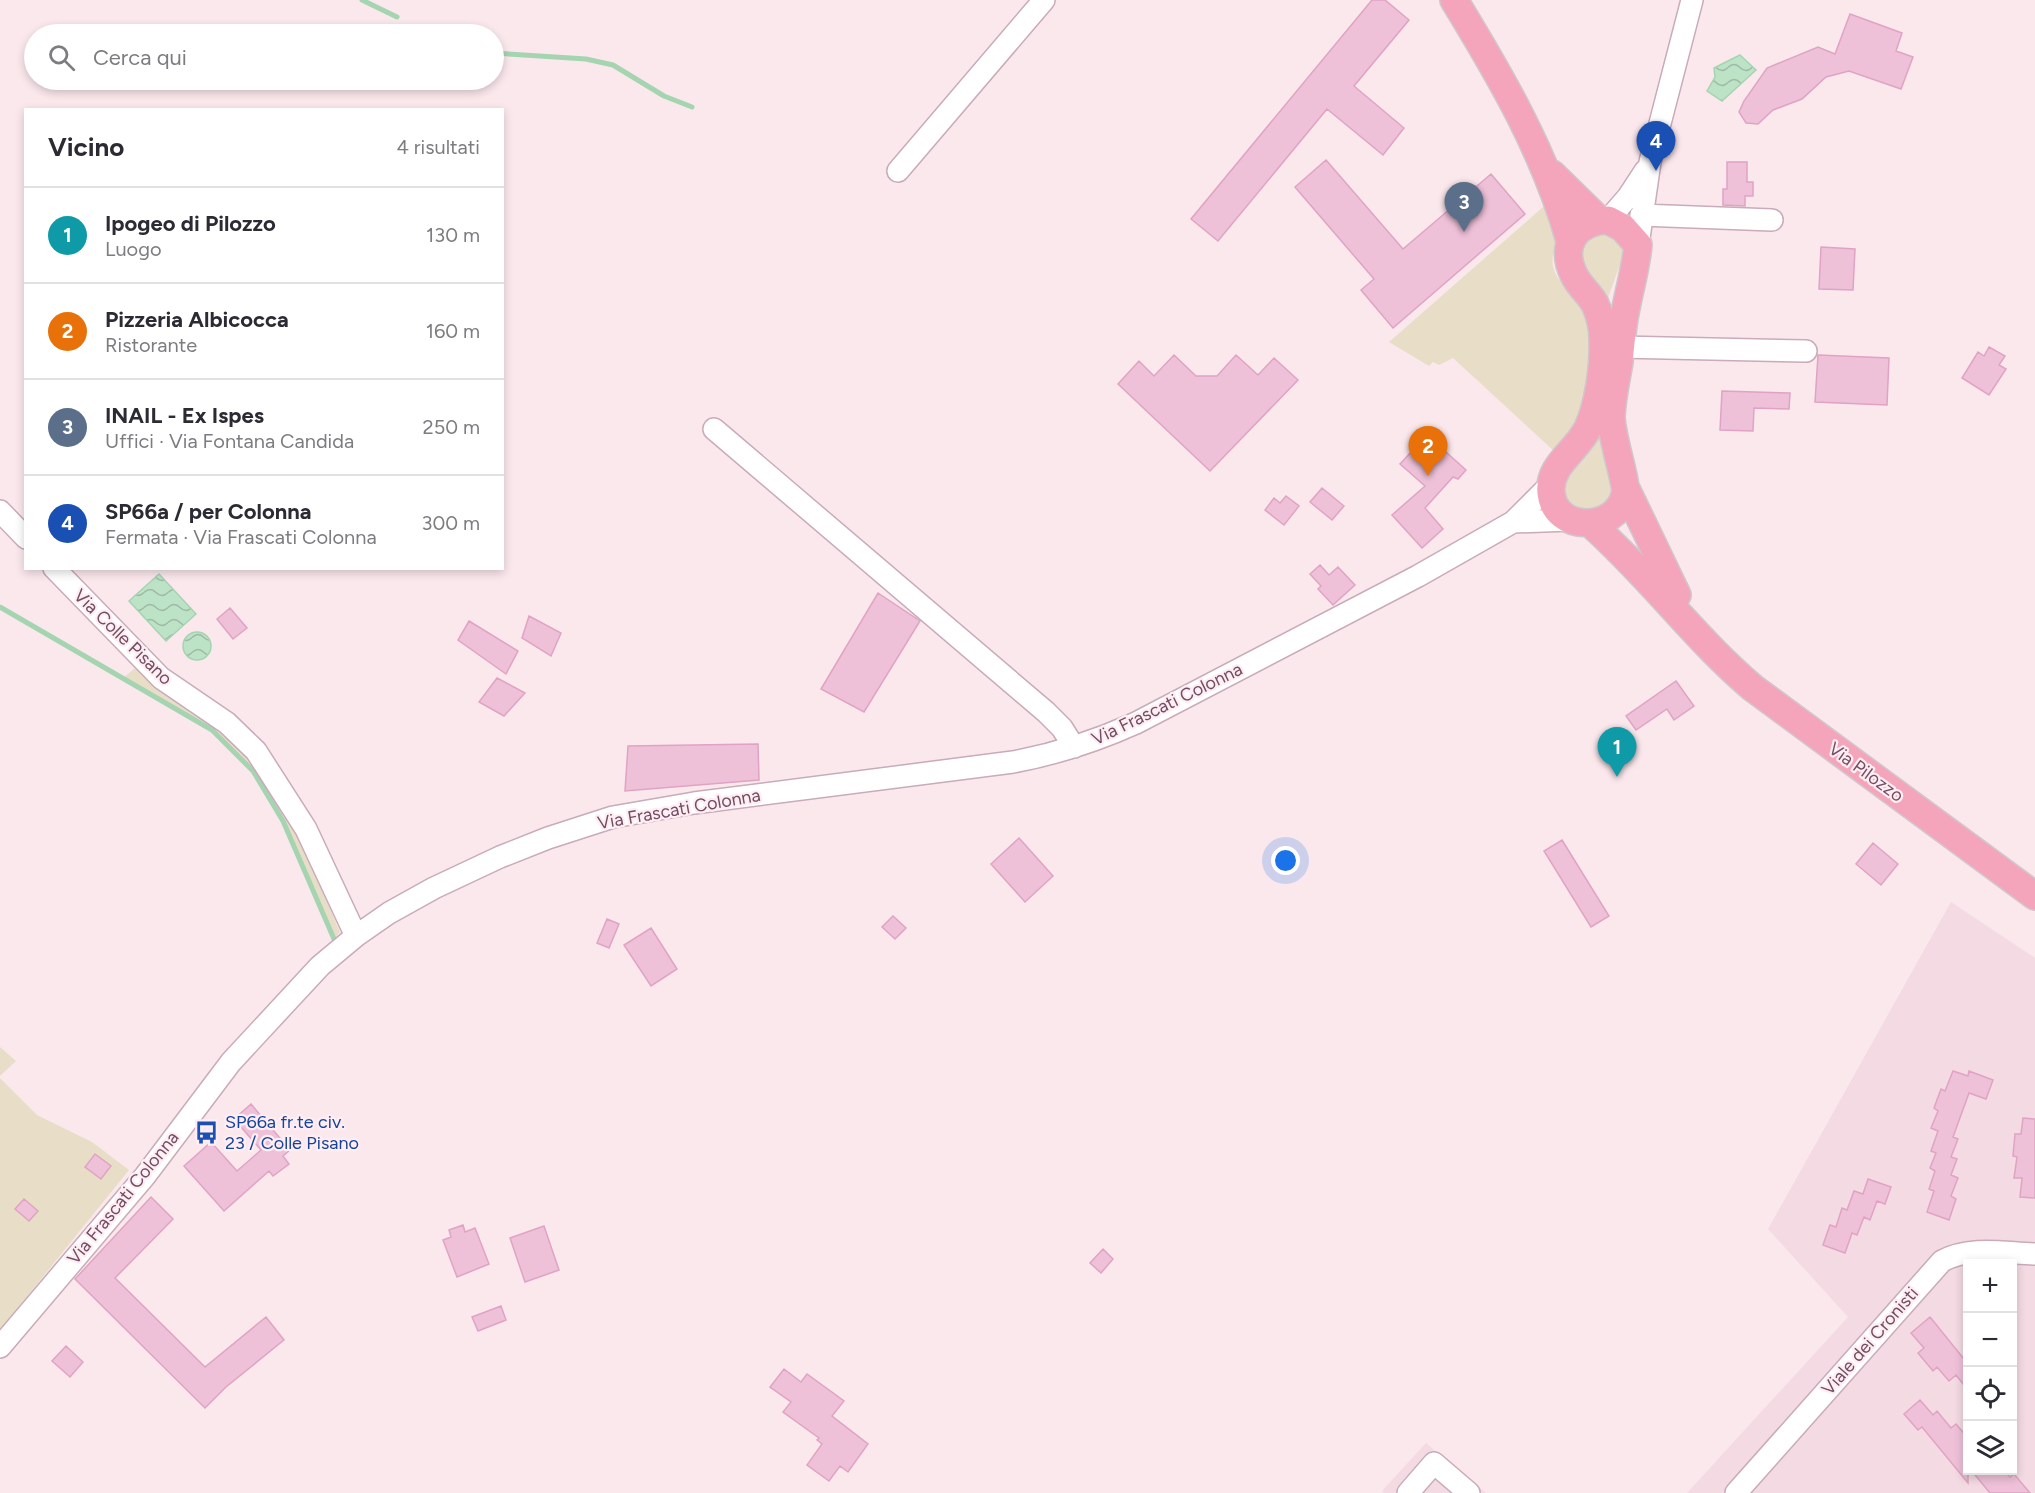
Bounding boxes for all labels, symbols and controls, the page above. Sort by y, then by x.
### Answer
search box [24,24,504,90]
icon: search [45,41,78,74]
text: Cerca qui [93,44,187,71]
pin: 4 [1636,122,1676,171]
text: Vicino [48,131,124,163]
text: 4 risultati [396,135,480,159]
pin: 3 [1444,182,1484,232]
text: Ipogeo di Pilozzo [105,210,276,237]
text: 1 [63,223,72,247]
text: 130 m [426,223,480,247]
text: Luogo [105,237,162,261]
text: Pizzeria Albicocca [105,306,289,333]
text: 2 [62,319,73,343]
text: 160 m [426,319,480,343]
text: Ristorante [105,333,197,357]
text: INAIL - Ex Ispes [105,402,264,429]
text: 3 [62,415,73,439]
text: 250 m [423,415,480,439]
pin: 2 [1408,426,1448,476]
text: Uffici · Via Fontana Candida [105,429,354,453]
text: SP66a / per Colonna [105,498,311,525]
text: 4 [61,511,74,535]
text: 300 m [422,511,480,535]
text: Fermata · Via Frascati Colonna [105,525,377,549]
street label: Via Colle Pisano [69,584,177,690]
street label: Via Frascati Colonna [1088,658,1246,750]
pin: 1 [1598,728,1636,777]
street label: Via Pilozzo [1824,737,1908,807]
street label: Via Frascati Colonna [596,784,762,834]
your location [1271,846,1300,875]
place label: SP66a fr.te civ. 23 / Colle Pisano [225,1111,359,1154]
bus stop icon: SP66a fr.te civ. 23 / Colle Pisano [194,1119,220,1145]
street label: Via Frascati Colonna [63,1127,183,1269]
map controls [1963,1259,2017,1475]
button: + [1963,1259,2017,1313]
street label: Viale dei Cronisti [1817,1282,1923,1400]
button: − [1963,1313,2017,1367]
button: locate [1963,1367,2017,1421]
button: layers [1963,1421,2017,1475]

